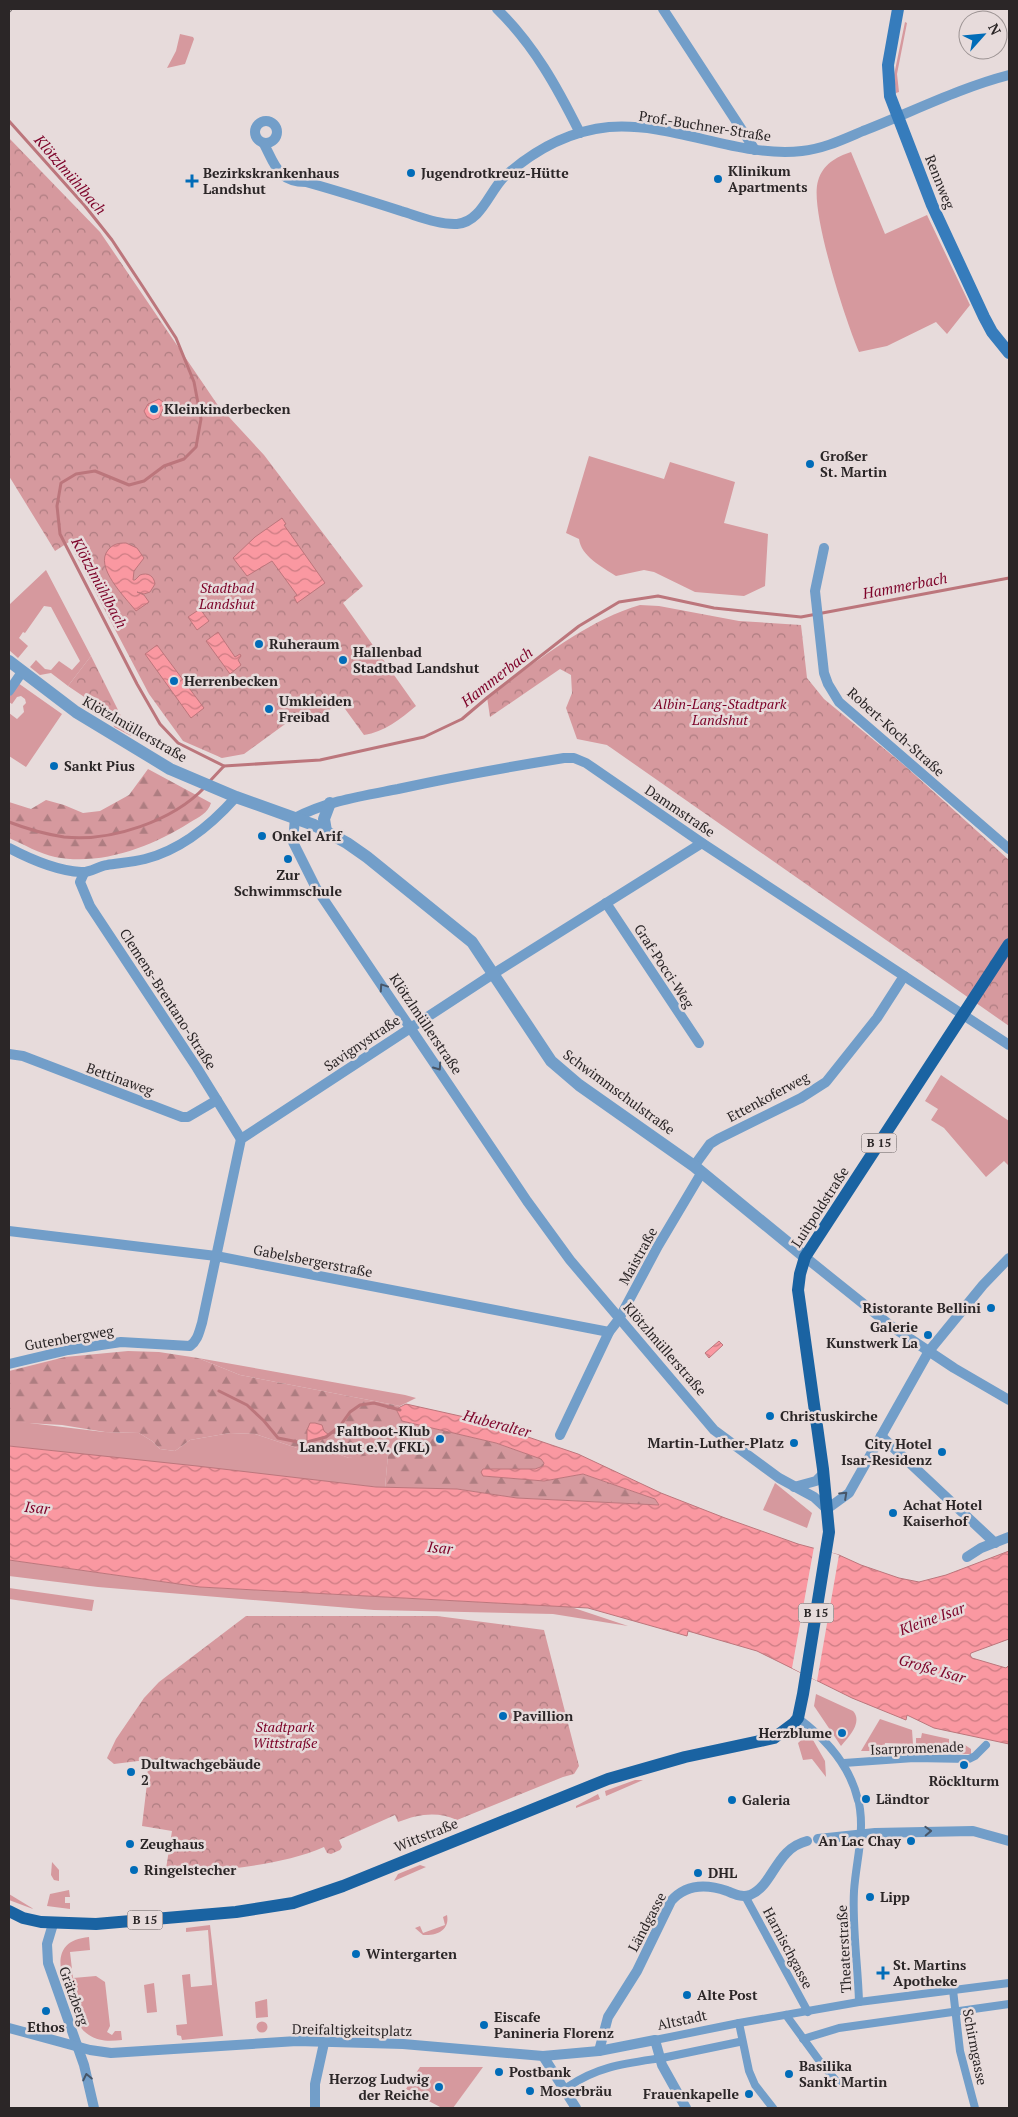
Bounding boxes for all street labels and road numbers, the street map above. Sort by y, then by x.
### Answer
street label: Prof.-Buchner-Straße [638,106,772,145]
street label: Rennweg [921,152,960,212]
street label: Robert-Koch-Straße [844,683,949,780]
street label: Klötzlmüllerstraße [80,691,191,766]
street label: Dammstraße [641,780,719,841]
street label: Graf-Pocci-Weg [630,920,699,1012]
street label: Clemens-Brentano-Straße [116,925,221,1073]
street label: Klötzlmüllerstraße [386,970,467,1078]
street label: Savignystraße [320,1010,404,1075]
street label: Schwimmschulstraße [560,1045,679,1139]
street label: Bettinaweg [84,1058,157,1100]
street label: Ettenkoferweg [723,1067,813,1126]
road number: B 15 [862,1134,896,1152]
street label: Luitpoldstraße [786,1163,853,1251]
street label: Maistraße [614,1224,661,1288]
street label: Gabelsbergerstraße [252,1240,374,1281]
street label: Klötzlmüllerstraße [620,1298,711,1399]
street label: Gutenbergweg [23,1320,116,1355]
road number: B 15 [798,1604,834,1622]
street label: Isarpromenade [870,1736,964,1759]
street label: Wittstraße [391,1813,461,1856]
street label: Ländgasse [623,1889,670,1955]
street label: Harnischgasse [759,1904,818,1992]
street label: Theaterstraße [832,1904,855,1994]
road number: B 15 [128,1910,162,1930]
street label: Grätzberg [55,1964,94,2029]
street label: Altstadt [655,2005,709,2034]
street label: Schirmgasse [959,2007,992,2087]
street label: Dreifaltigkeitsplatz [292,2019,412,2040]

